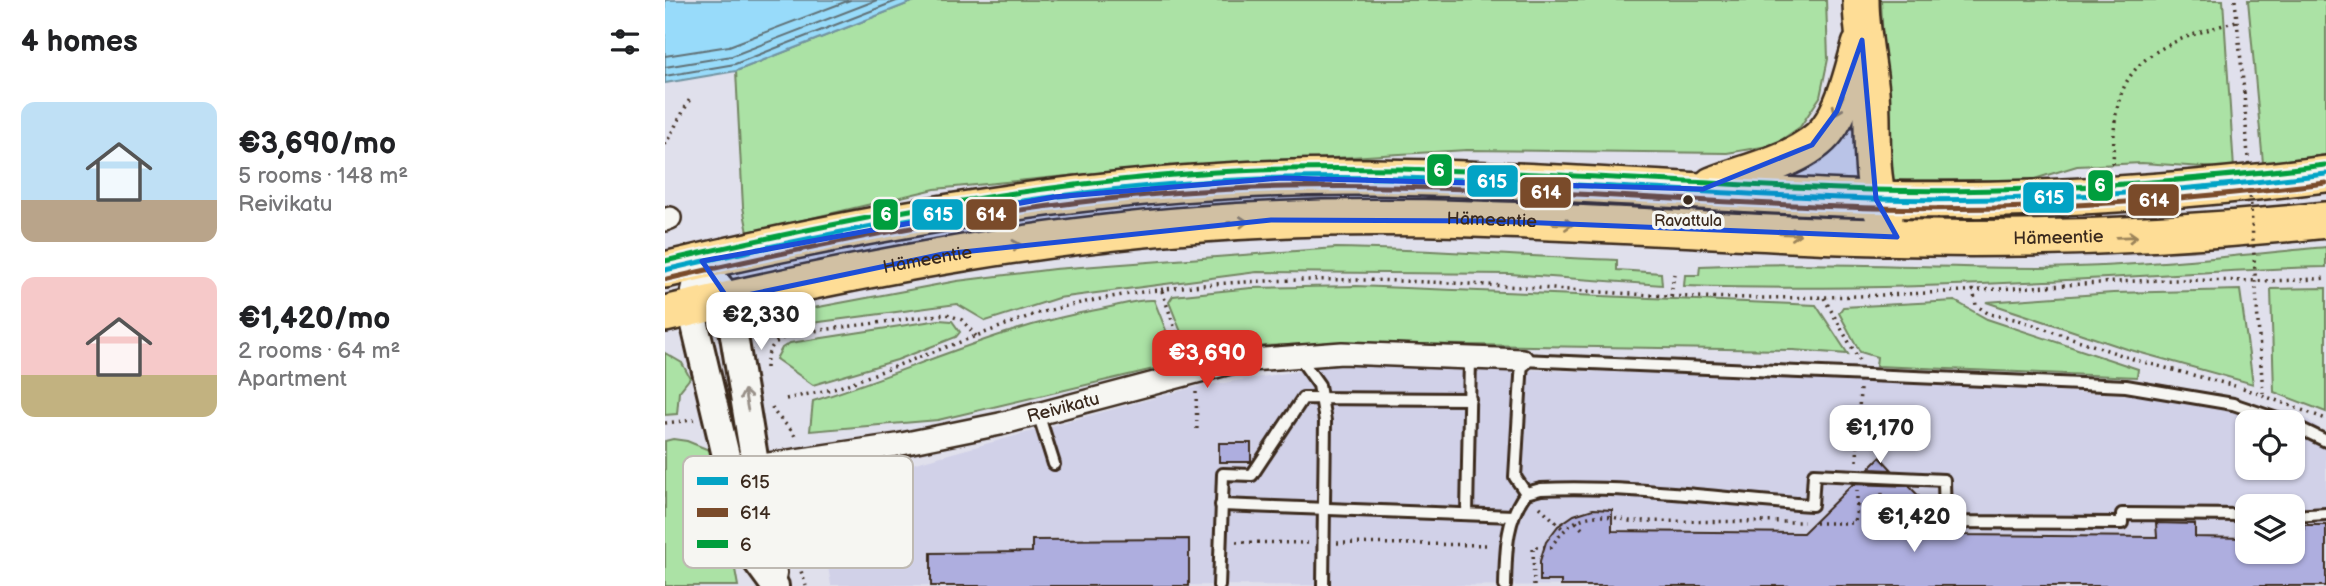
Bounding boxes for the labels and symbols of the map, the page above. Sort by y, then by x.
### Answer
one-way arrow [1832,94,1845,115]
line badge: 6 [1426,153,1453,187]
text: 6 [1433,160,1445,183]
line badge: 615 [1466,164,1519,198]
line badge: 6 [2087,169,2114,202]
text: 615 [1477,171,1507,194]
text: 6 [2094,175,2106,198]
line badge: 614 [1519,176,1572,209]
line badge: 615 [2022,181,2075,214]
text: 614 [1531,182,1561,205]
line badge: 614 [2127,183,2180,217]
text: 615 [2034,187,2064,210]
text: 614 [2139,190,2169,213]
marker: Ravattula [1681,193,1695,207]
line badge: 6 [872,198,899,231]
line badge: 615 [911,198,964,231]
line badge: 614 [965,198,1018,231]
text: 6 [880,204,892,227]
text: 615 [923,204,953,227]
text: 614 [976,204,1006,227]
street label: Hämeentie [1446,208,1538,232]
place label: Ravattula [1654,212,1722,231]
one-way arrow [1226,215,1248,228]
one-way arrow [1551,218,1574,231]
street label: Hämeentie [2013,226,2104,249]
one-way arrow [1778,227,1801,240]
one-way arrow [2115,230,2138,243]
one-way arrow [1000,239,1022,252]
street label: Hämeentie [881,242,974,278]
pin: €2,330 [704,292,818,352]
pin: €3,690 [1150,330,1264,390]
street label: Reivikatu [1025,388,1102,427]
one-way arrow [739,389,752,412]
pin: €1,170 [1823,406,1937,465]
legend [683,456,913,568]
text: 615 [740,471,770,494]
pin: €1,420 [1857,494,1971,554]
text: 614 [740,502,771,525]
text: 6 [740,534,752,557]

